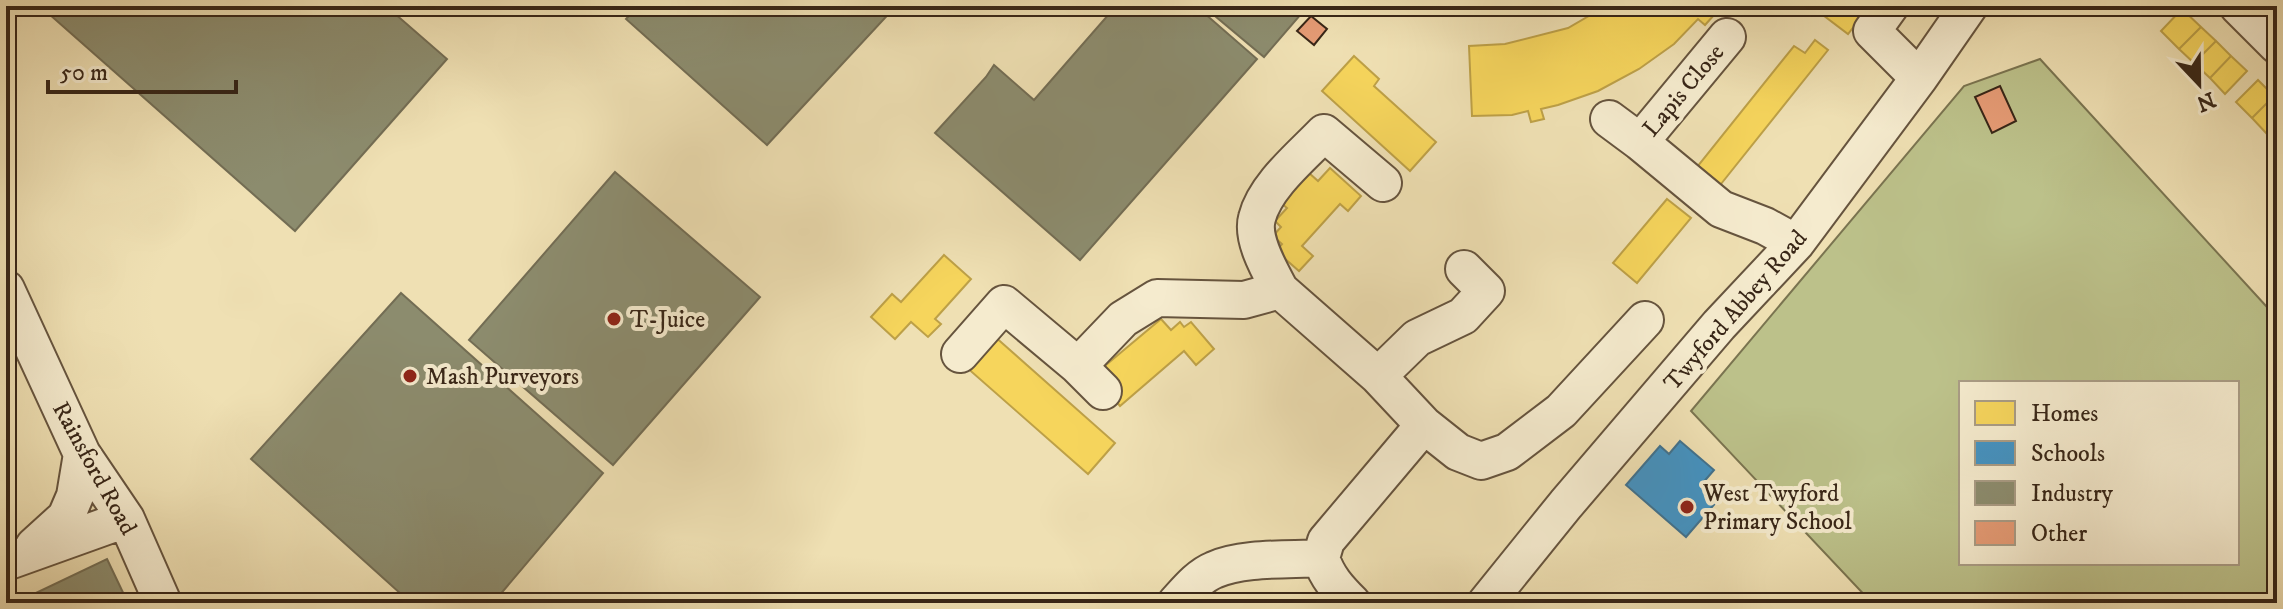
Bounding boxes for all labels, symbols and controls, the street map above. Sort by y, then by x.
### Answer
street label: Lapis Close [1636,38,1731,143]
scale bar [48,44,236,94]
north arrow [2159,44,2239,124]
text: 50 m [60,58,108,88]
text: N [2192,85,2219,117]
street label: Twyford Abbey Road [1658,224,1814,397]
place label: T-Juice [630,305,705,335]
marker: T-Juice [605,310,623,328]
place label: Mash Purveyors [426,362,579,392]
marker: Mash Purveyors [401,367,419,385]
legend [1959,381,2239,565]
street label: Rainsford Road [45,397,143,540]
text: Homes [2031,399,2098,429]
text: Schools [2031,439,2105,469]
place label: West Twyford Primary School [1702,479,1852,537]
text: Industry [2031,479,2114,509]
marker: West Twyford Primary School [1678,498,1696,516]
text: Other [2031,519,2087,549]

